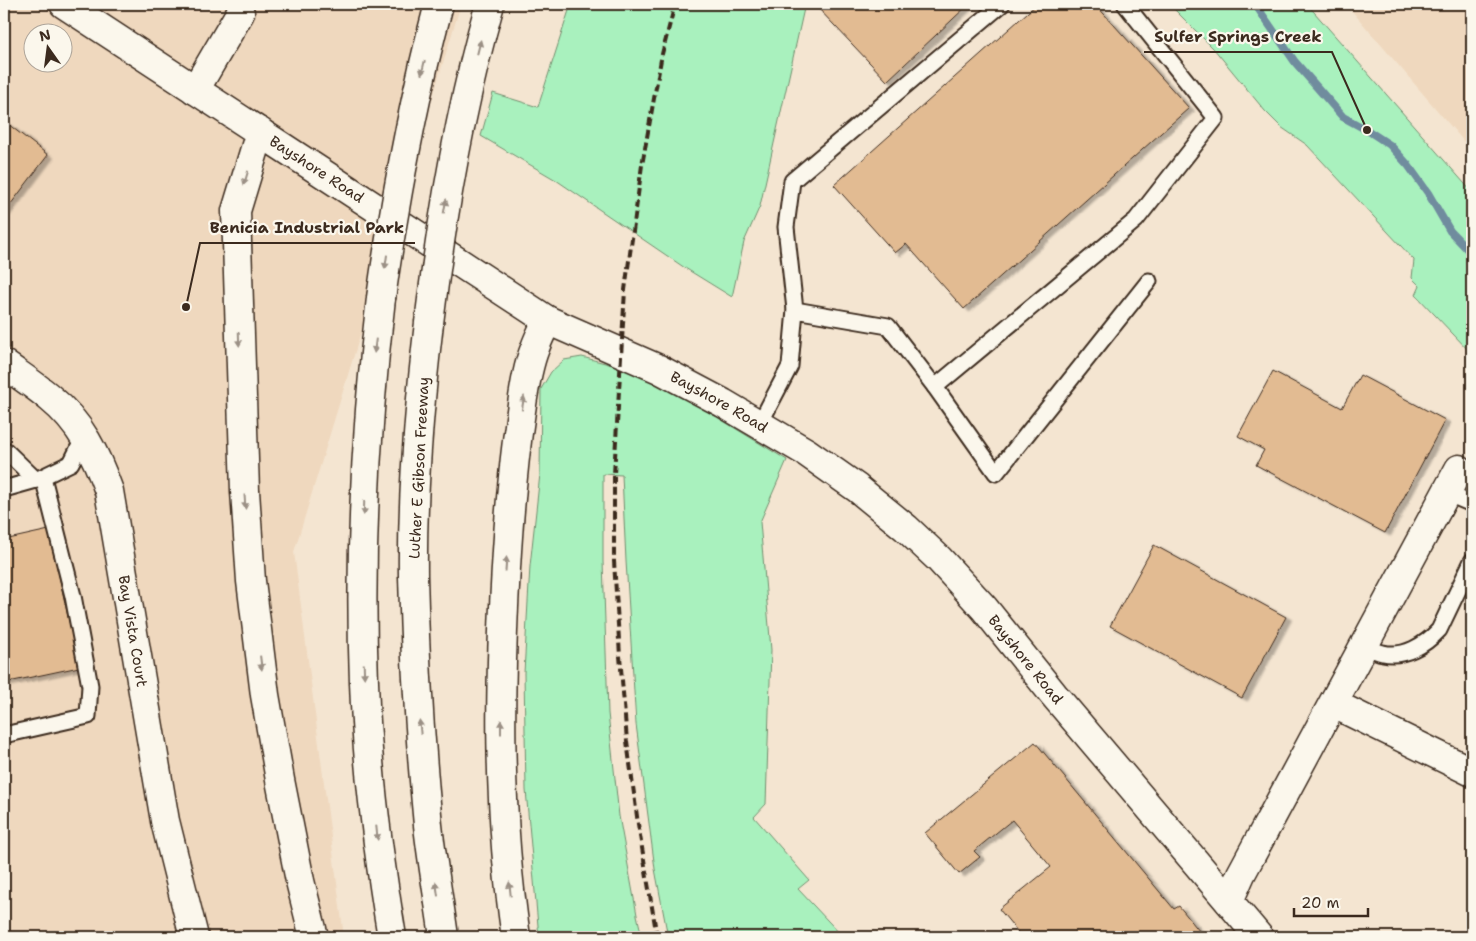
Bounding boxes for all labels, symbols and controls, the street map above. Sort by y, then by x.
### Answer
callout: Sulfer Springs Creek [1144,21,1332,52]
north arrow [22,22,72,72]
text: N [37,25,52,45]
text: Sulfer Springs Creek [1154,26,1322,47]
one-way arrow [475,39,483,54]
one-way arrow [419,61,427,76]
street label: Bayshore Road [266,131,368,208]
one-way arrow [241,171,249,186]
one-way arrow [442,197,450,213]
callout: Benicia Industrial Park [200,212,415,243]
text: Benicia Industrial Park [210,217,404,238]
one-way arrow [381,254,389,270]
one-way arrow [236,331,244,347]
one-way arrow [371,339,379,355]
street label: Bayshore Road [667,367,772,438]
street label: Luther E Gibson Freeway [404,376,434,560]
one-way arrow [519,394,527,410]
one-way arrow [242,494,250,510]
one-way arrow [359,501,367,517]
one-way arrow [503,556,511,572]
street label: Bay Vista Court [113,574,152,689]
street label: Bayshore Road [984,611,1068,709]
one-way arrow [257,656,265,672]
one-way arrow [360,663,368,679]
one-way arrow [497,718,505,734]
one-way arrow [416,719,424,735]
one-way arrow [373,825,381,841]
one-way arrow [433,881,441,897]
one-way arrow [506,881,514,897]
scale bar [1294,886,1367,918]
text: 20 m [1301,893,1340,913]

